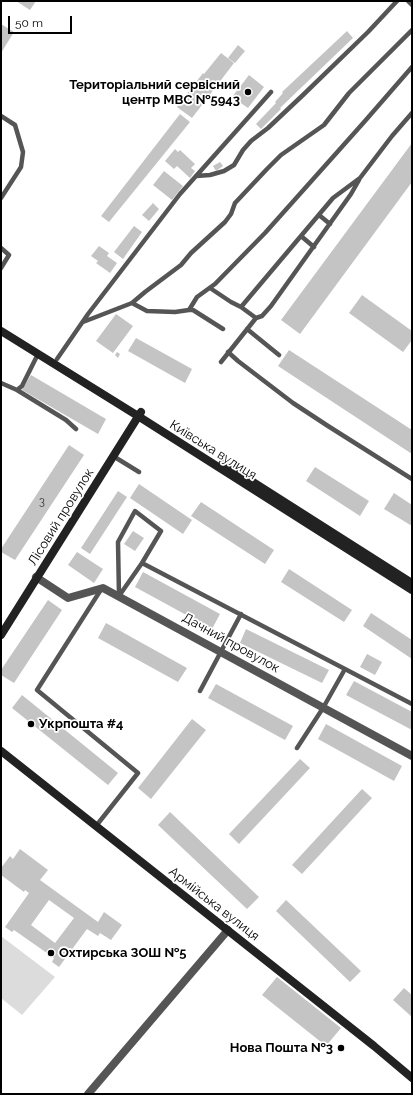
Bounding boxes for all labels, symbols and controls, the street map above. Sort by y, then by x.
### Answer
scale bar [10,8,74,34]
text: 50 m [15,16,43,30]
place label: Територіальний сервісний центр МВС №5943 [69,77,240,108]
marker: Територіальний сервісний центр МВС №5943 [243,87,253,97]
street label: Київська вулиця [167,417,259,483]
street label: Лісовий провулок [25,465,97,569]
house number: 3 [39,495,45,509]
street label: Дачний провулок [180,610,282,676]
place label: Укрпошта #4 [39,716,123,732]
marker: Укрпошта #4 [26,719,36,729]
street label: Армійська вулиця [166,864,262,944]
place label: Охтирська ЗОШ №5 [59,945,187,961]
marker: Охтирська ЗОШ №5 [46,948,56,958]
place label: Нова Пошта №3 [230,1040,333,1056]
marker: Нова Пошта №3 [336,1043,346,1053]

